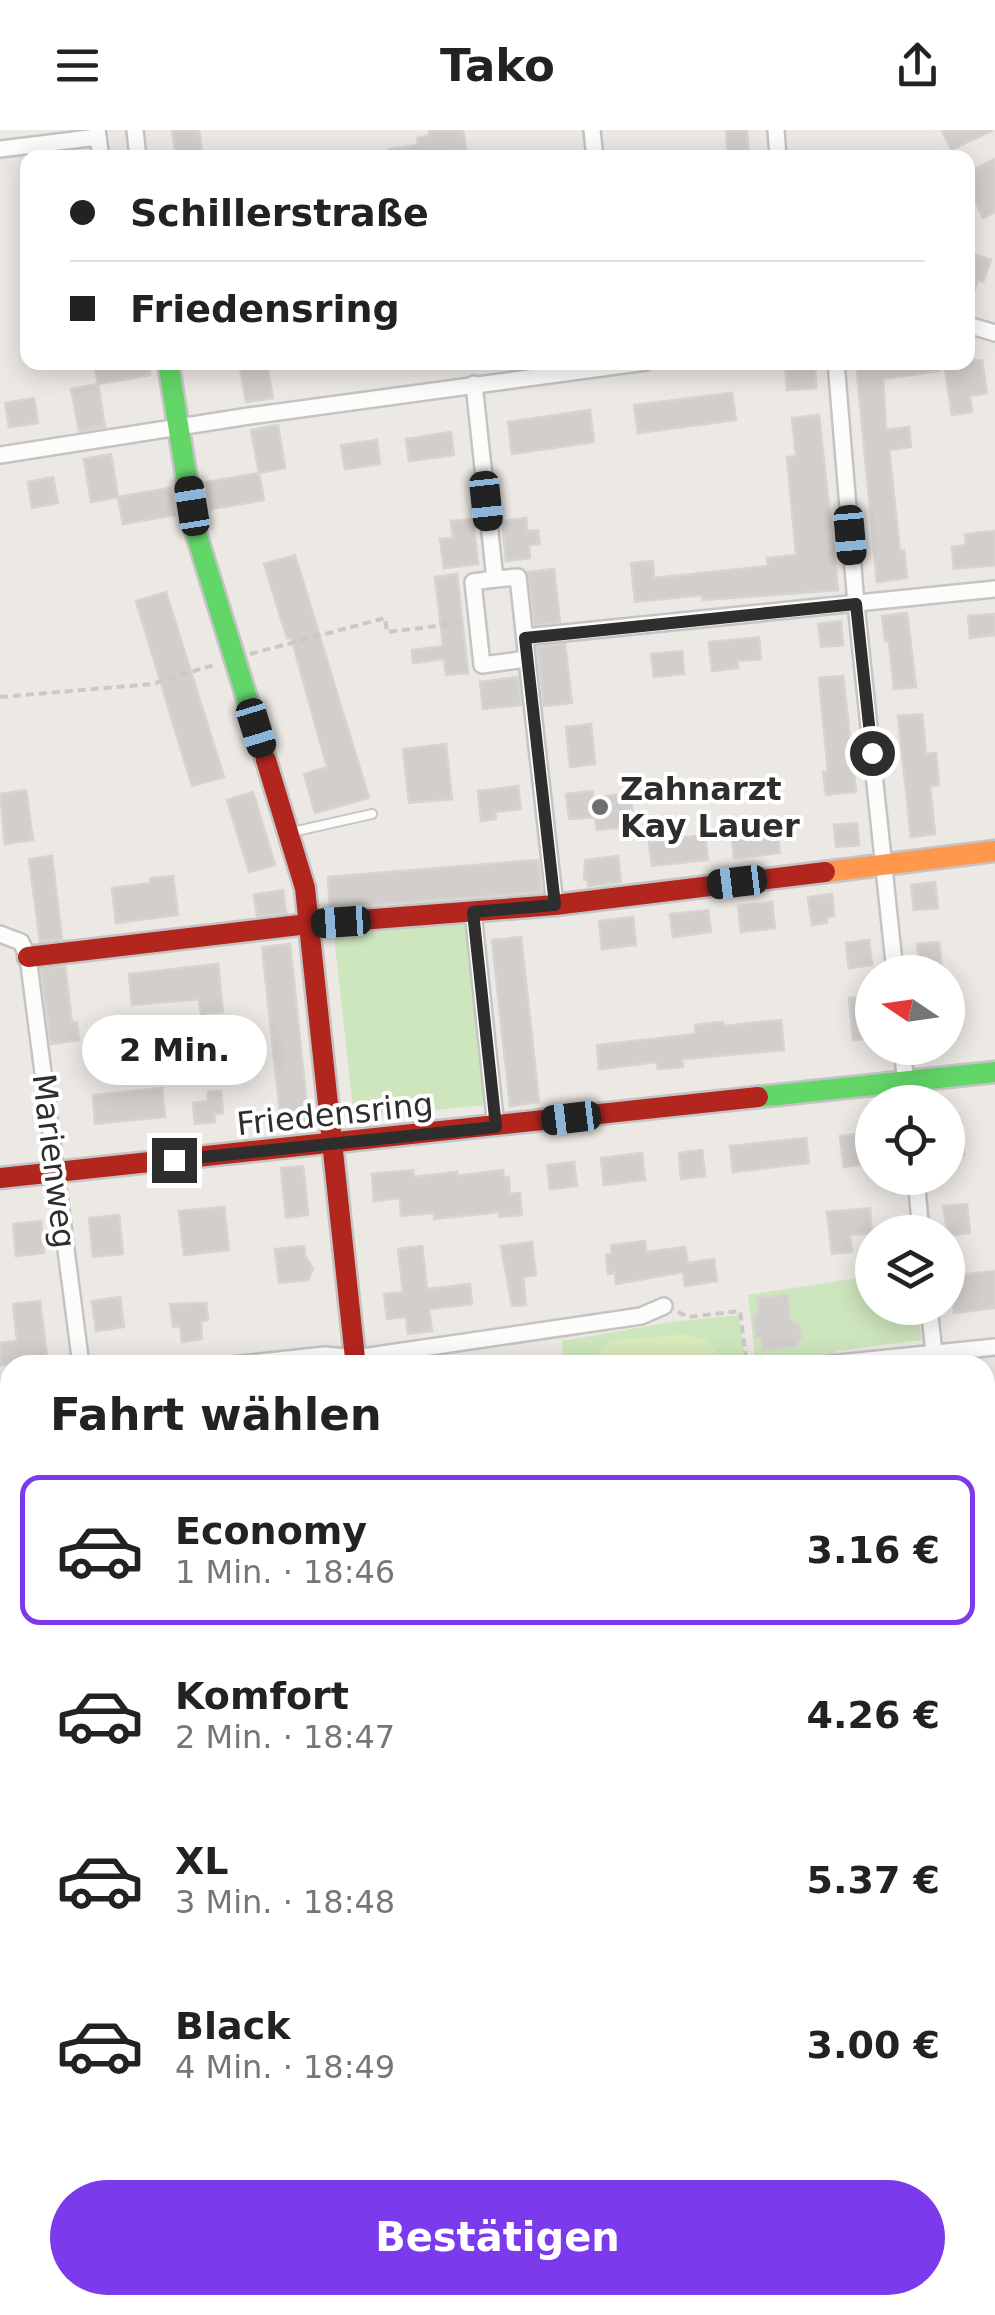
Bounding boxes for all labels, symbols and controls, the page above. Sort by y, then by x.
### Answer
icon: menu [50,38,105,93]
icon: share [890,38,945,93]
text: Tako [440,39,555,92]
text: Schillerstraße [130,191,429,235]
text: Friedensring [130,287,400,331]
car [468,470,504,532]
car [172,474,212,538]
car [832,504,868,566]
car [233,695,279,761]
route start [850,731,895,776]
place label: Zahnarzt Kay Lauer [620,770,800,845]
marker: Zahnarzt Kay Lauer [589,796,611,818]
car [705,863,769,901]
car [310,905,372,939]
north arrow [855,955,965,1065]
map controls [855,955,965,1325]
callout: 2 Min. [81,1015,266,1085]
text: 2 Min. [119,1031,230,1069]
street label: Marienweg [24,1072,84,1250]
street label: Friedensring [235,1085,435,1143]
button: locate [855,1085,965,1195]
car [539,1099,603,1137]
route end [152,1138,197,1183]
button: layers [855,1215,965,1325]
text: Fahrt wählen [50,1388,382,1441]
icon: car [55,1505,145,1595]
text: Economy [175,1509,367,1553]
text: 3.16 € [807,1528,940,1572]
text: 1 Min. · 18:46 [175,1553,395,1591]
icon: car [55,1670,145,1760]
text: Komfort [175,1674,349,1718]
text: 4.26 € [807,1693,940,1737]
text: 2 Min. · 18:47 [175,1718,395,1756]
icon: car [55,1835,145,1925]
text: XL [175,1839,229,1883]
text: 5.37 € [807,1858,940,1902]
text: 3 Min. · 18:48 [175,1883,395,1921]
icon: car [55,2000,145,2090]
text: Black [175,2004,290,2048]
text: 3.00 € [807,2023,940,2067]
text: 4 Min. · 18:49 [175,2048,395,2086]
button: Bestätigen [50,2180,945,2295]

